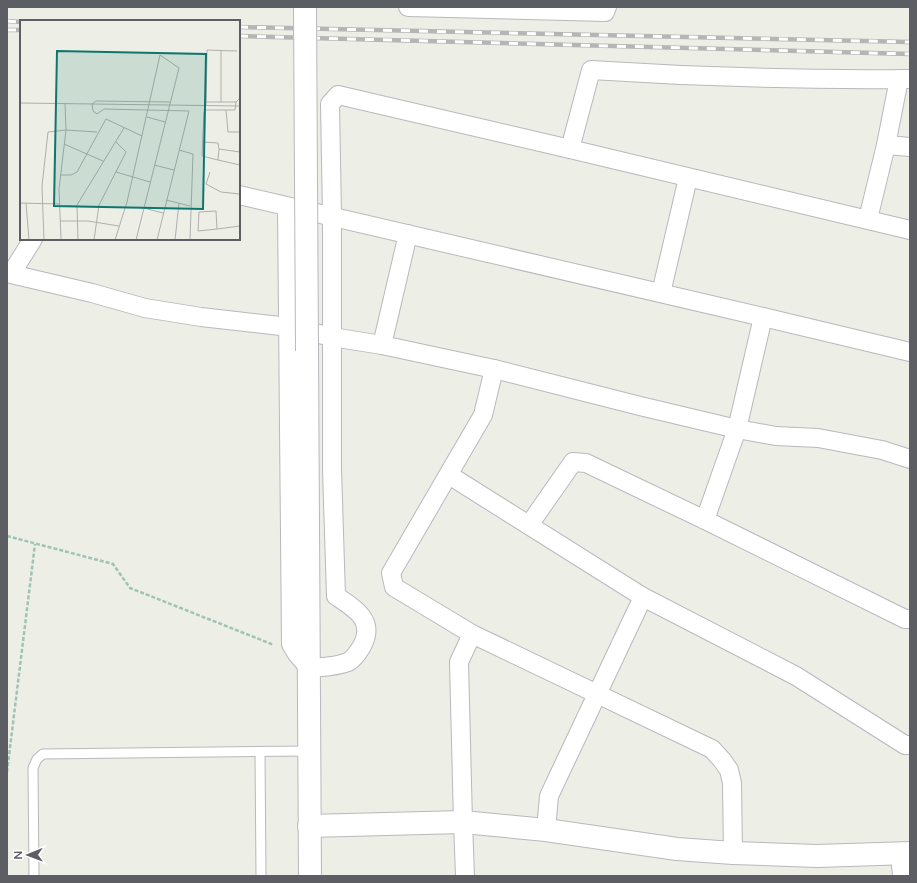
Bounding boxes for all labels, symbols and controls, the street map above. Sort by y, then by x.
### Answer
inset map [20,20,240,240]
north arrow [8,835,48,875]
text: N [12,851,25,860]

